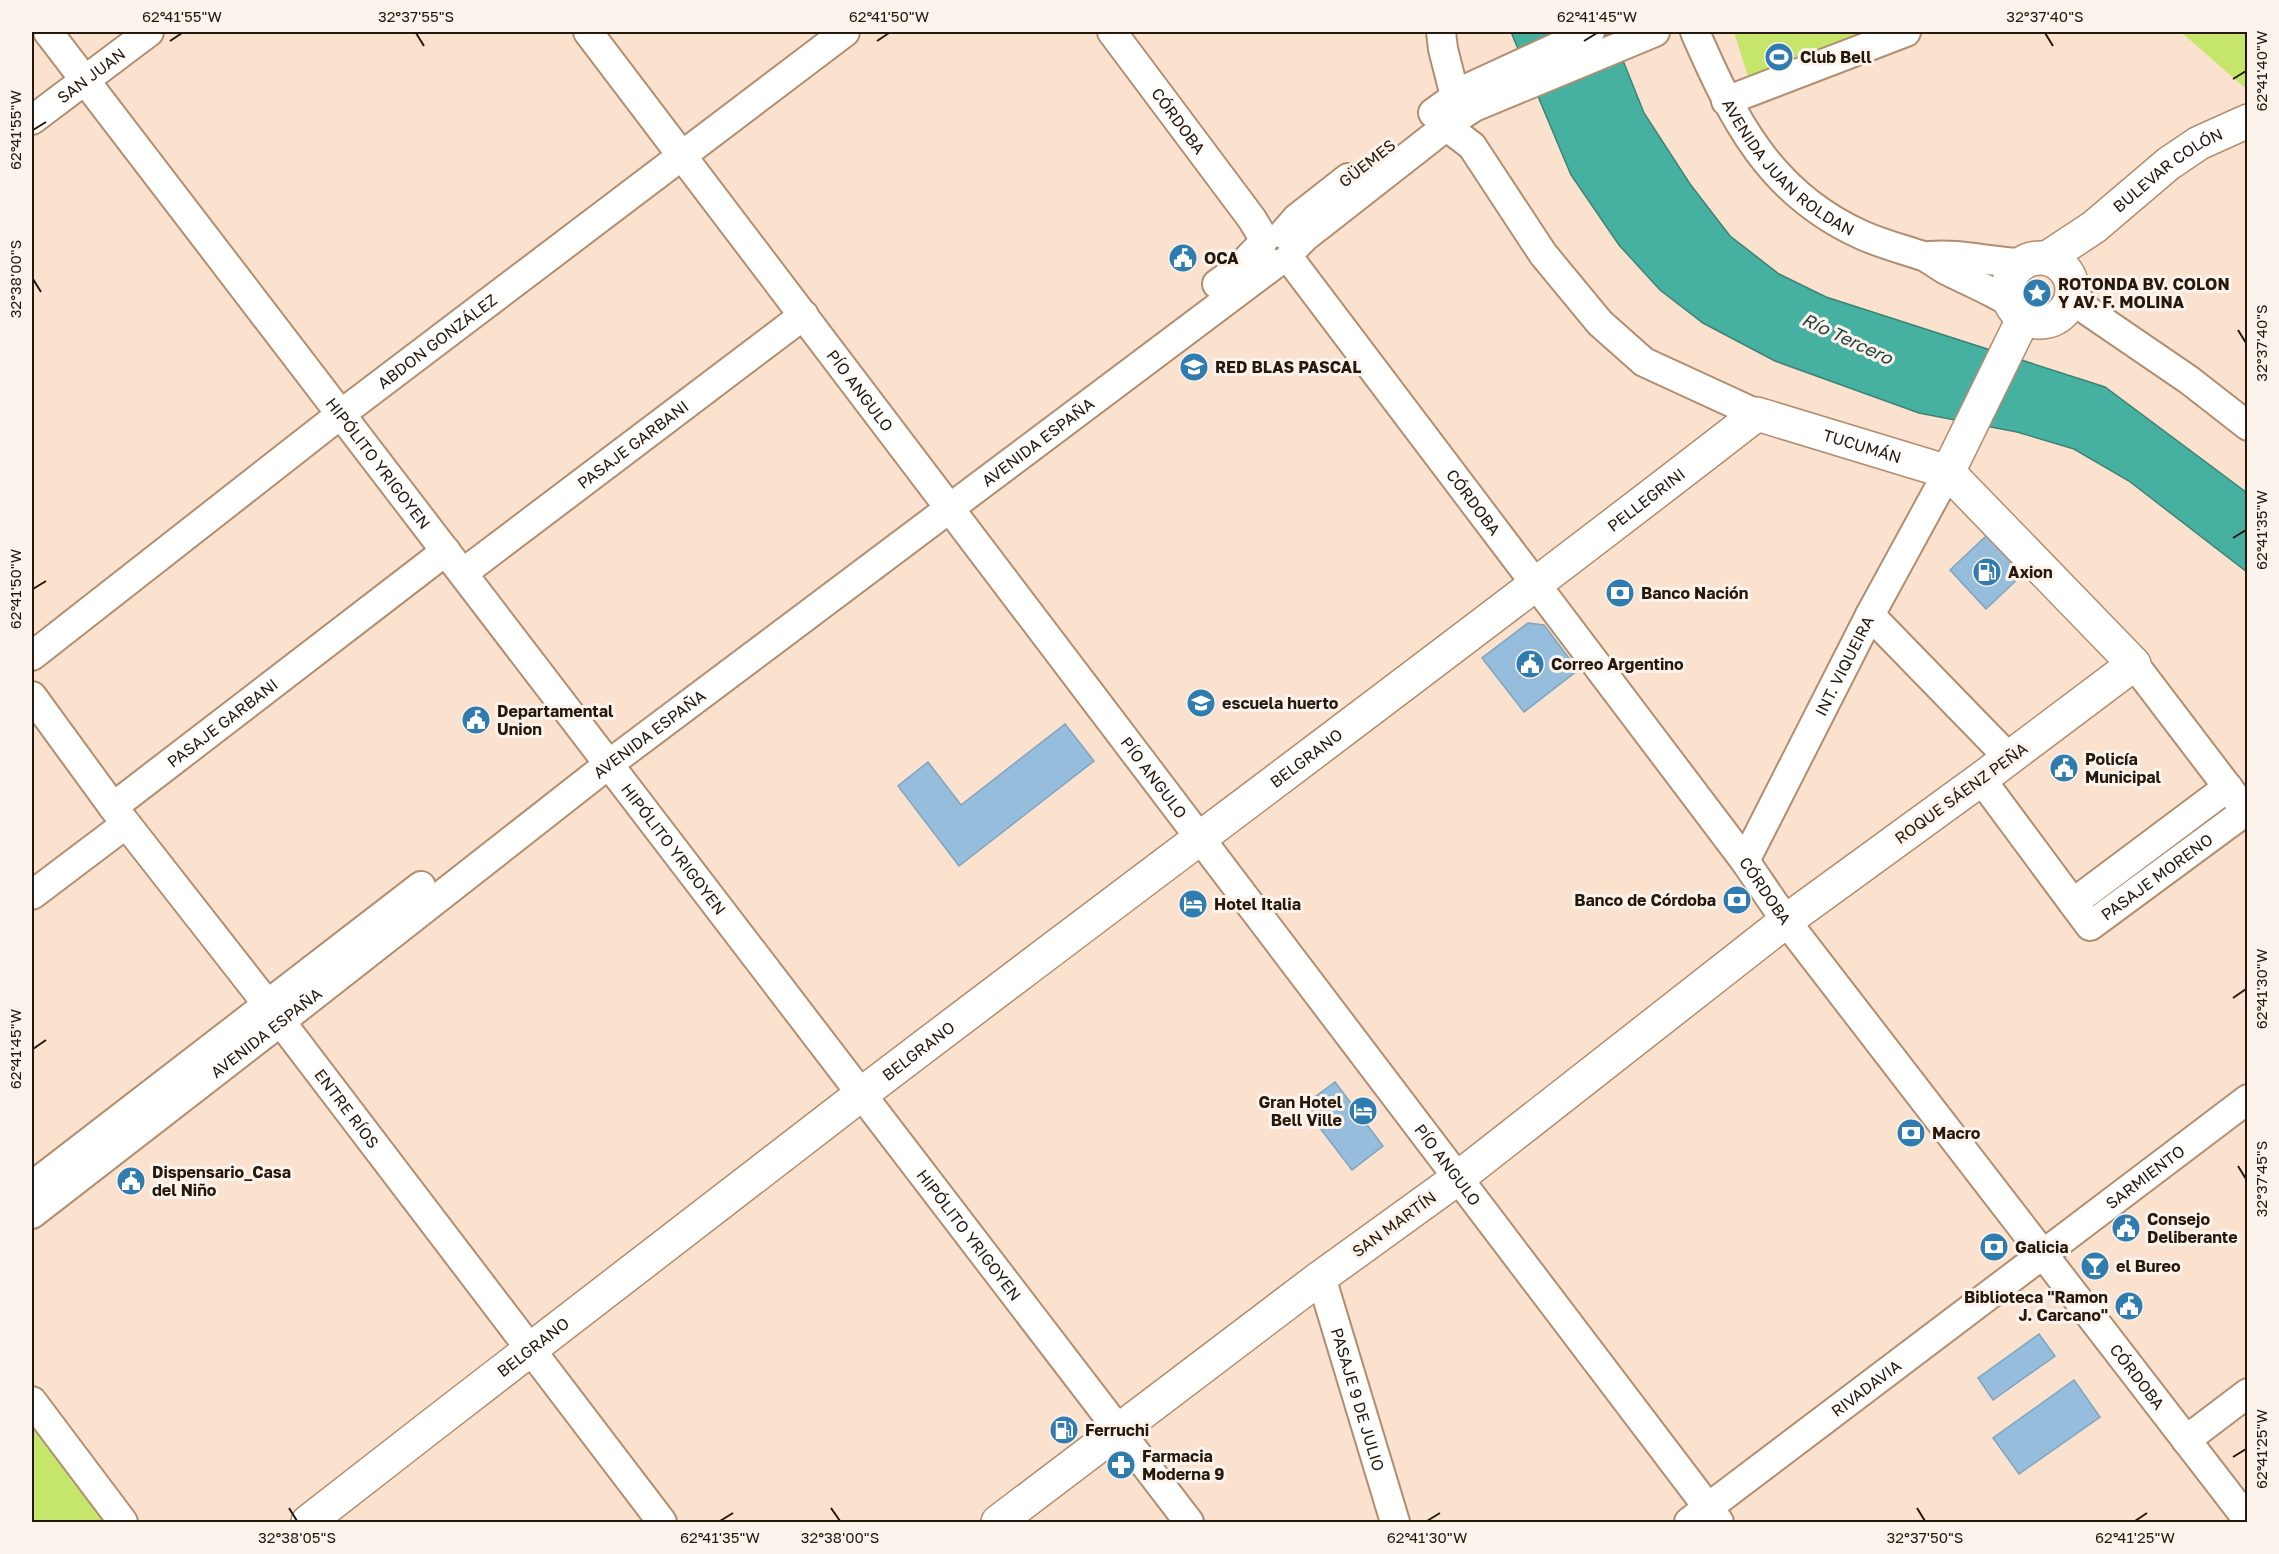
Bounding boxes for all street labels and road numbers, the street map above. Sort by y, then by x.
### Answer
street label: SAN JUAN [53,43,129,108]
street label: CÓRDOBA [1147,84,1210,158]
street label: AVENIDA JUAN ROLDAN [1718,96,1858,240]
street label: BULEVAR COLÓN [2109,124,2226,217]
street label: GÜEMES [1335,135,1399,191]
street label: ABDON GONZÁLEZ [373,289,501,393]
street label: PÍO ANGULO [823,346,898,435]
street label: HIPÓLITO YRIGOYEN [322,393,435,533]
street label: AVENIDA ESPAÑA [978,393,1098,491]
street label: PASAJE GARBANI [573,396,692,493]
street label: TUCUMÁN [1821,425,1904,467]
street label: PELLEGRINI [1603,464,1689,536]
street label: CÓRDOBA [1442,465,1505,539]
street label: INT. VIQUEIRA [1810,612,1878,719]
street label: PASAJE GARBANI [163,674,282,772]
street label: AVENIDA ESPAÑA [589,685,710,783]
street label: BELGRANO [1266,724,1346,792]
street label: PÍO ANGULO [1116,733,1191,822]
street label: ROQUE SÁENZ PEÑA [1891,738,2032,848]
street label: HIPÓLITO YRIGOYEN [617,779,730,919]
street label: PASAJE MORENO [2097,829,2217,924]
street label: CÓRDOBA [1735,853,1796,929]
street label: AVENIDA ESPAÑA [206,983,326,1082]
street label: BELGRANO [878,1017,959,1085]
street label: ENTRE RÍOS [310,1065,383,1152]
street label: PÍO ANGULO [1410,1120,1485,1210]
street label: SARMIENTO [2102,1141,2189,1213]
street label: HIPÓLITO YRIGOYEN [912,1165,1026,1304]
street label: SAN MARTÍN [1348,1187,1440,1261]
street label: BELGRANO [493,1313,573,1381]
street label: PASAJE 9 DE JULIO [1327,1325,1389,1474]
street label: CÓRDOBA [2106,1340,2169,1414]
street label: RIVADAVIA [1827,1355,1905,1421]

